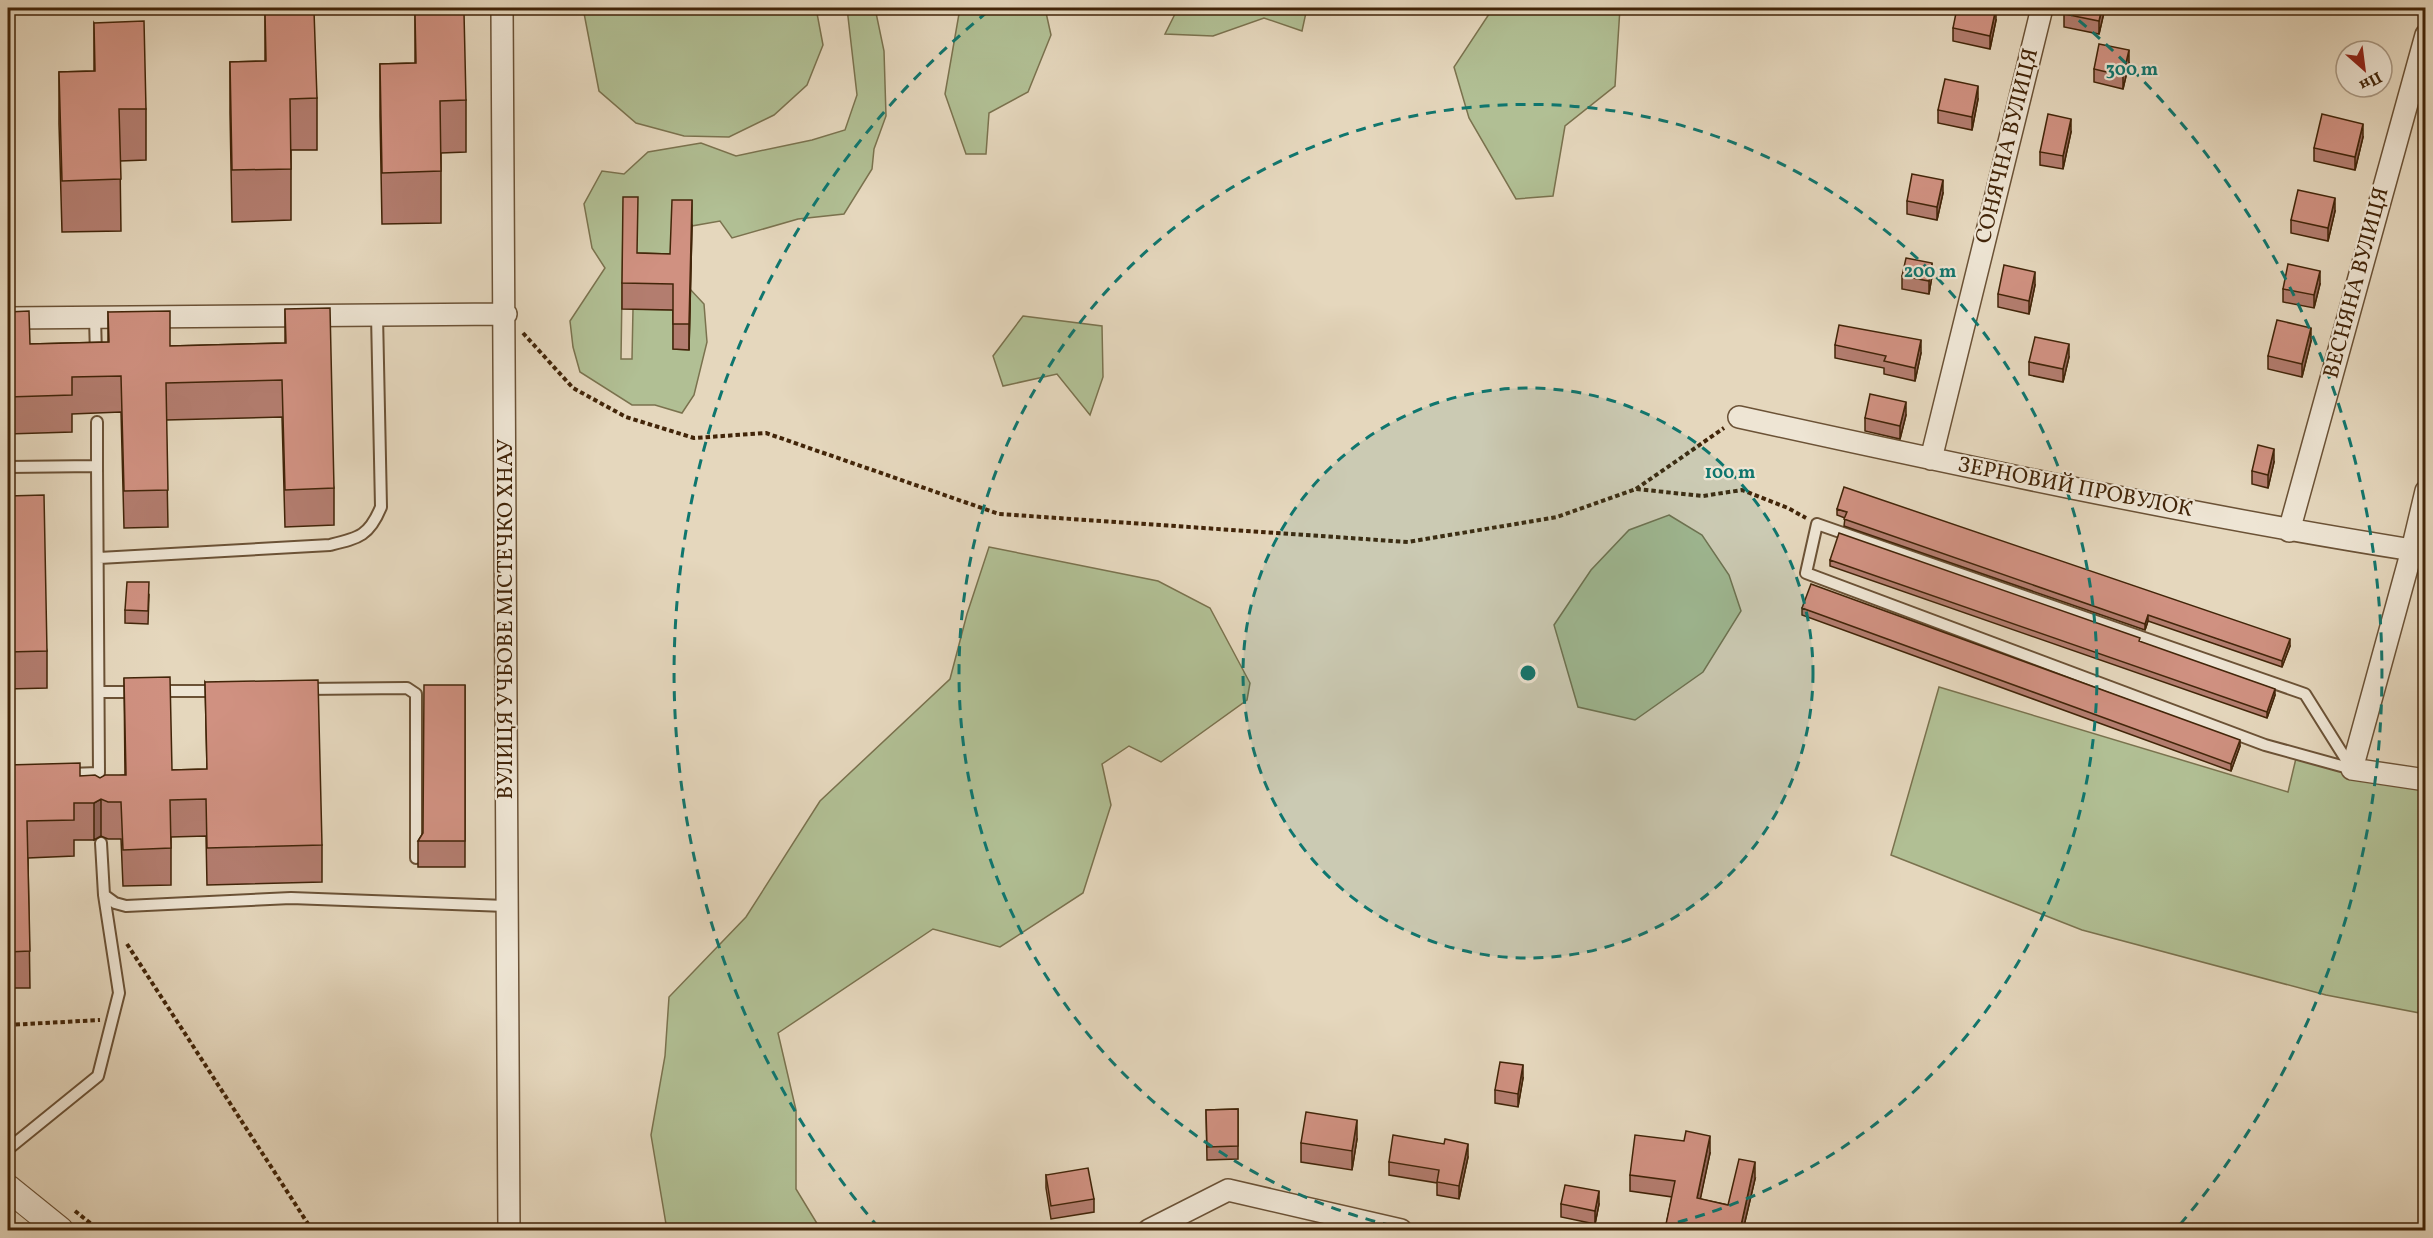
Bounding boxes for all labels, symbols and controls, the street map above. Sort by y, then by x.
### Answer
north arrow [2334,39,2394,99]
street label: СОНЯЧНА ВУЛИЦЯ [1969,45,2047,247]
text: 300 m [2106,58,2158,83]
text: Пн [2355,65,2385,96]
street label: ВЕСНЯНА ВУЛИЦЯ [2317,184,2397,382]
text: 200 m [1904,260,1956,285]
street label: ВУЛИЦЯ УЧБОВЕ МІСТЕЧКО ХНАУ [491,439,522,799]
street label: ЗЕРНОВИЙ ПРОВУЛОК [1955,450,2195,526]
text: 100 m [1705,461,1755,486]
centre of rings [1518,663,1538,683]

